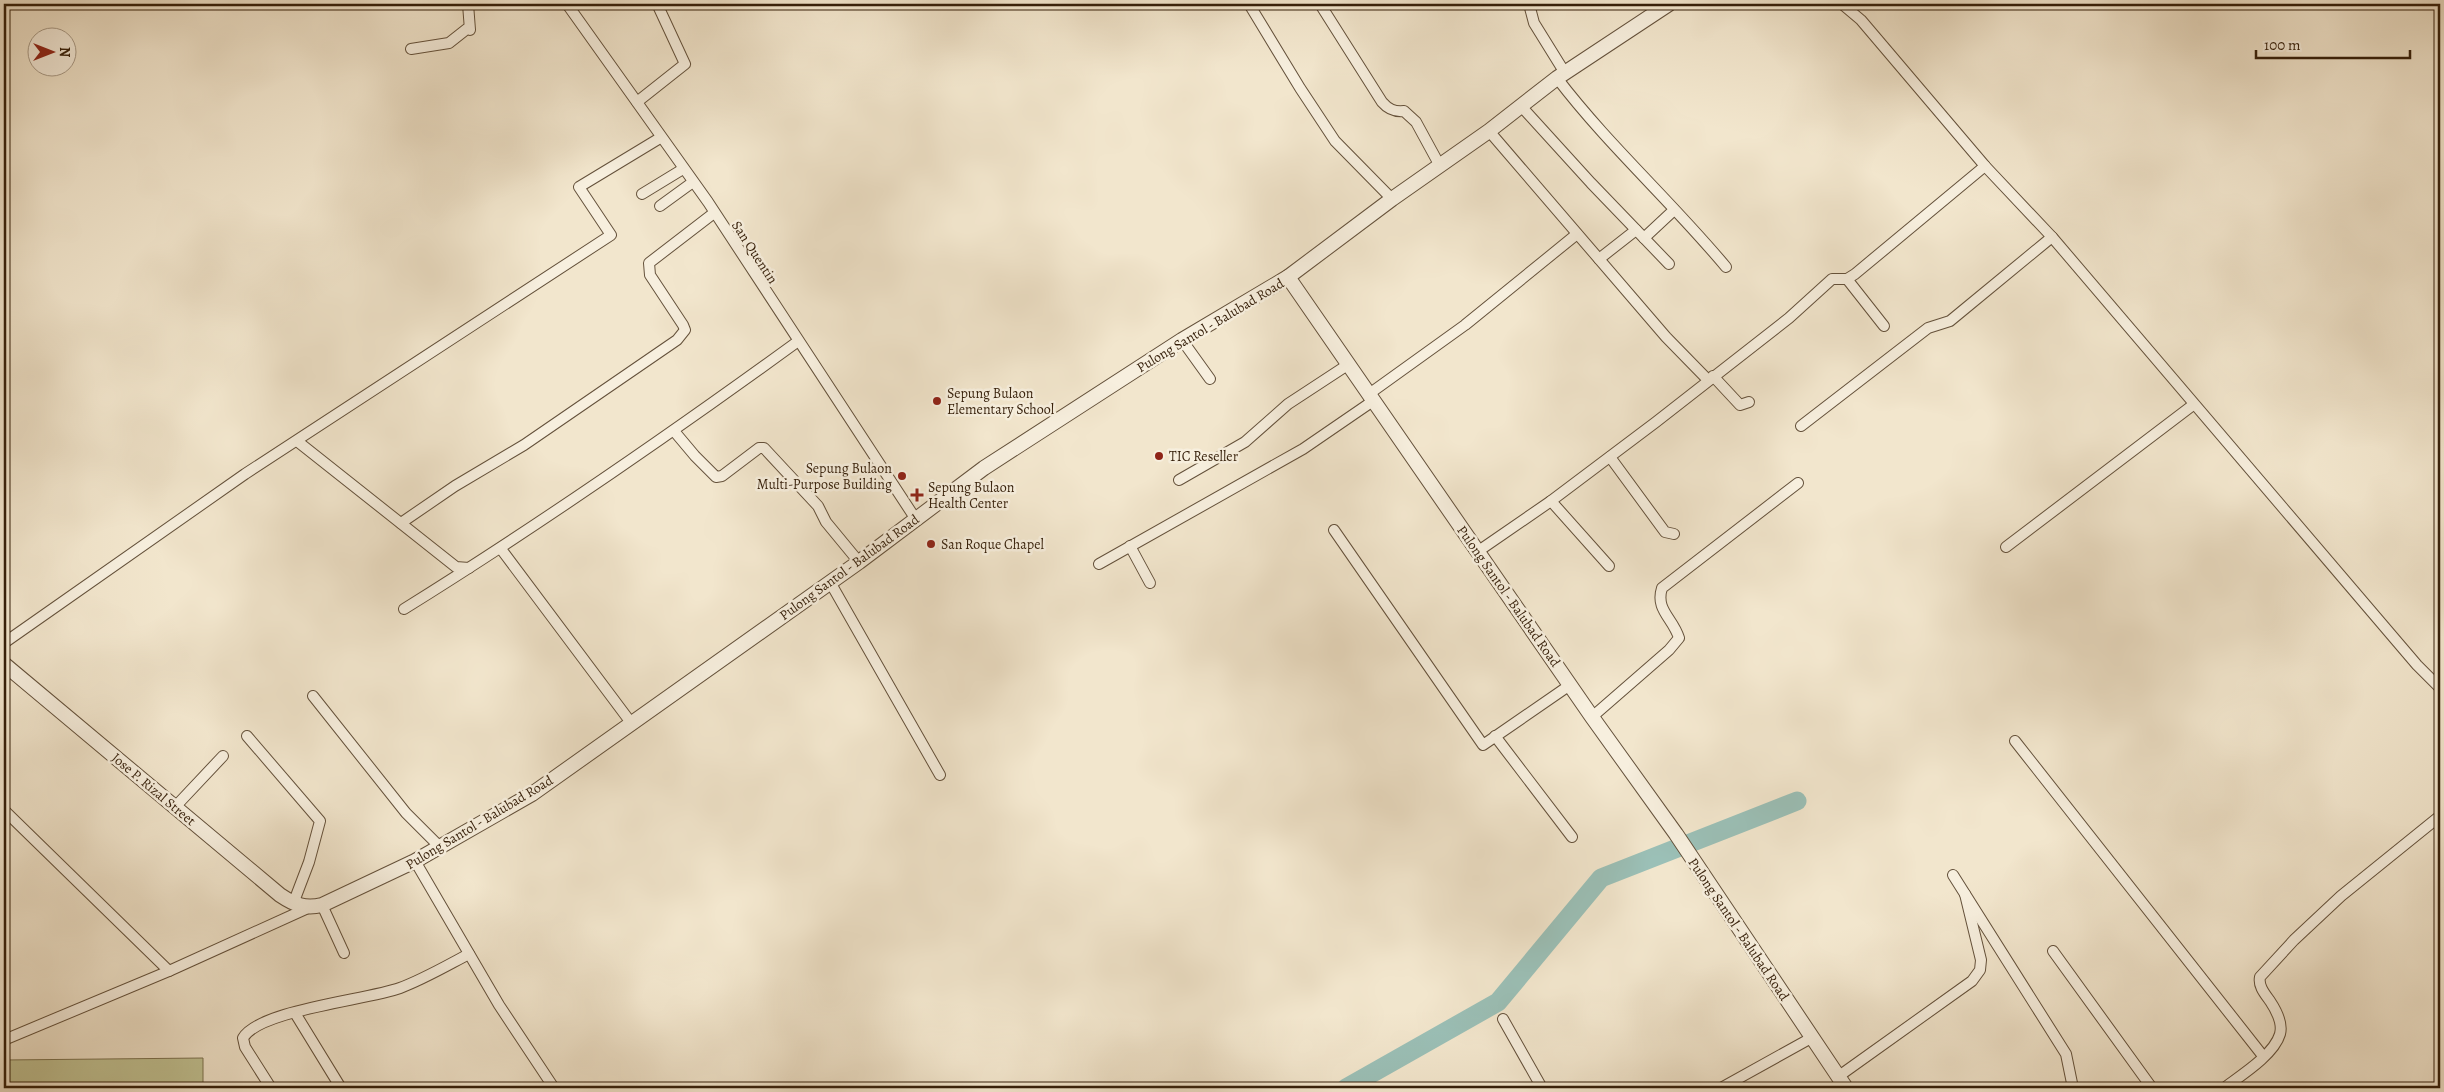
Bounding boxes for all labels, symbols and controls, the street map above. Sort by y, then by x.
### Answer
north arrow [28,28,78,78]
scale bar [2256,28,2410,60]
text: 100 m [2264,35,2301,55]
text: N [55,47,74,57]
street label: San Quentin [727,217,782,288]
street label: Pulong Santol - Balubad Road [1133,274,1288,377]
place label: Sepung Bulaon Elementary School [947,384,1055,419]
marker: Sepung Bulaon Elementary School [931,395,943,407]
place label: TIC Reseller [1169,447,1239,466]
marker: TIC Reseller [1153,450,1165,462]
place label: Sepung Bulaon Multi-Purpose Building [757,459,892,494]
marker: Sepung Bulaon Multi-Purpose Building [896,470,908,482]
place label: Sepung Bulaon Health Center [928,478,1015,513]
marker: Sepung Bulaon Health Center [910,488,924,502]
street label: Pulong Santol - Balubad Road [775,510,924,625]
street label: Pulong Santol - Balubad Road [1452,522,1565,671]
place label: San Roque Chapel [941,535,1044,554]
marker: San Roque Chapel [925,538,937,550]
street label: Jose P. Rizal Street [108,749,200,830]
street label: Pulong Santol - Balubad Road [402,771,557,874]
street label: Pulong Santol - Balubad Road [1684,854,1794,1005]

